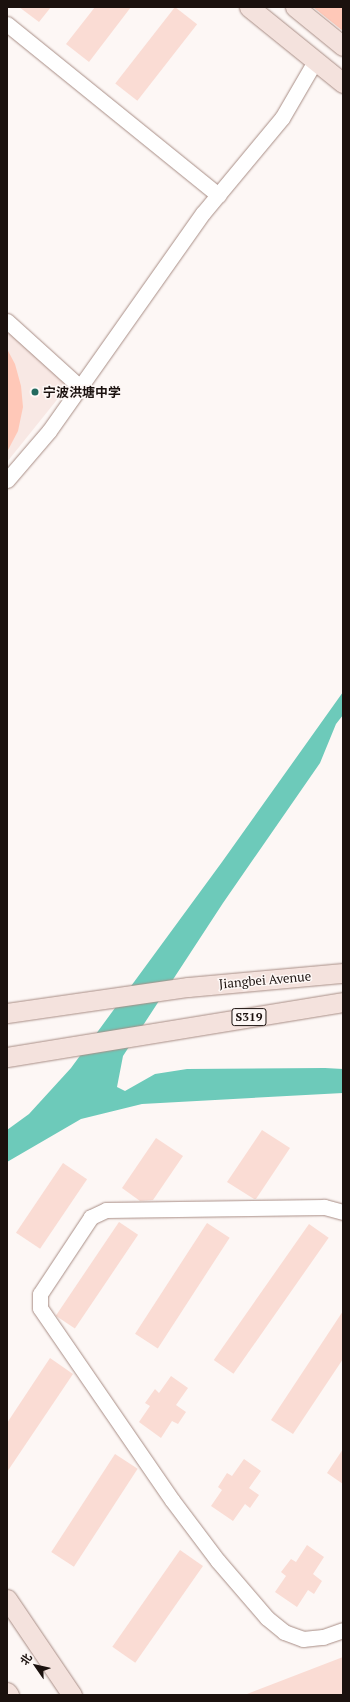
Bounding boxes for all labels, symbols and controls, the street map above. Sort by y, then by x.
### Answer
place label: 宁波洪塘中学 [43,384,121,400]
marker: 宁波洪塘中学 [30,387,40,397]
street label: Jiangbei Avenue [218,968,312,992]
road number: S319 [231,1007,267,1027]
north arrow [16,1646,56,1686]
text: 北 [17,1651,35,1668]

